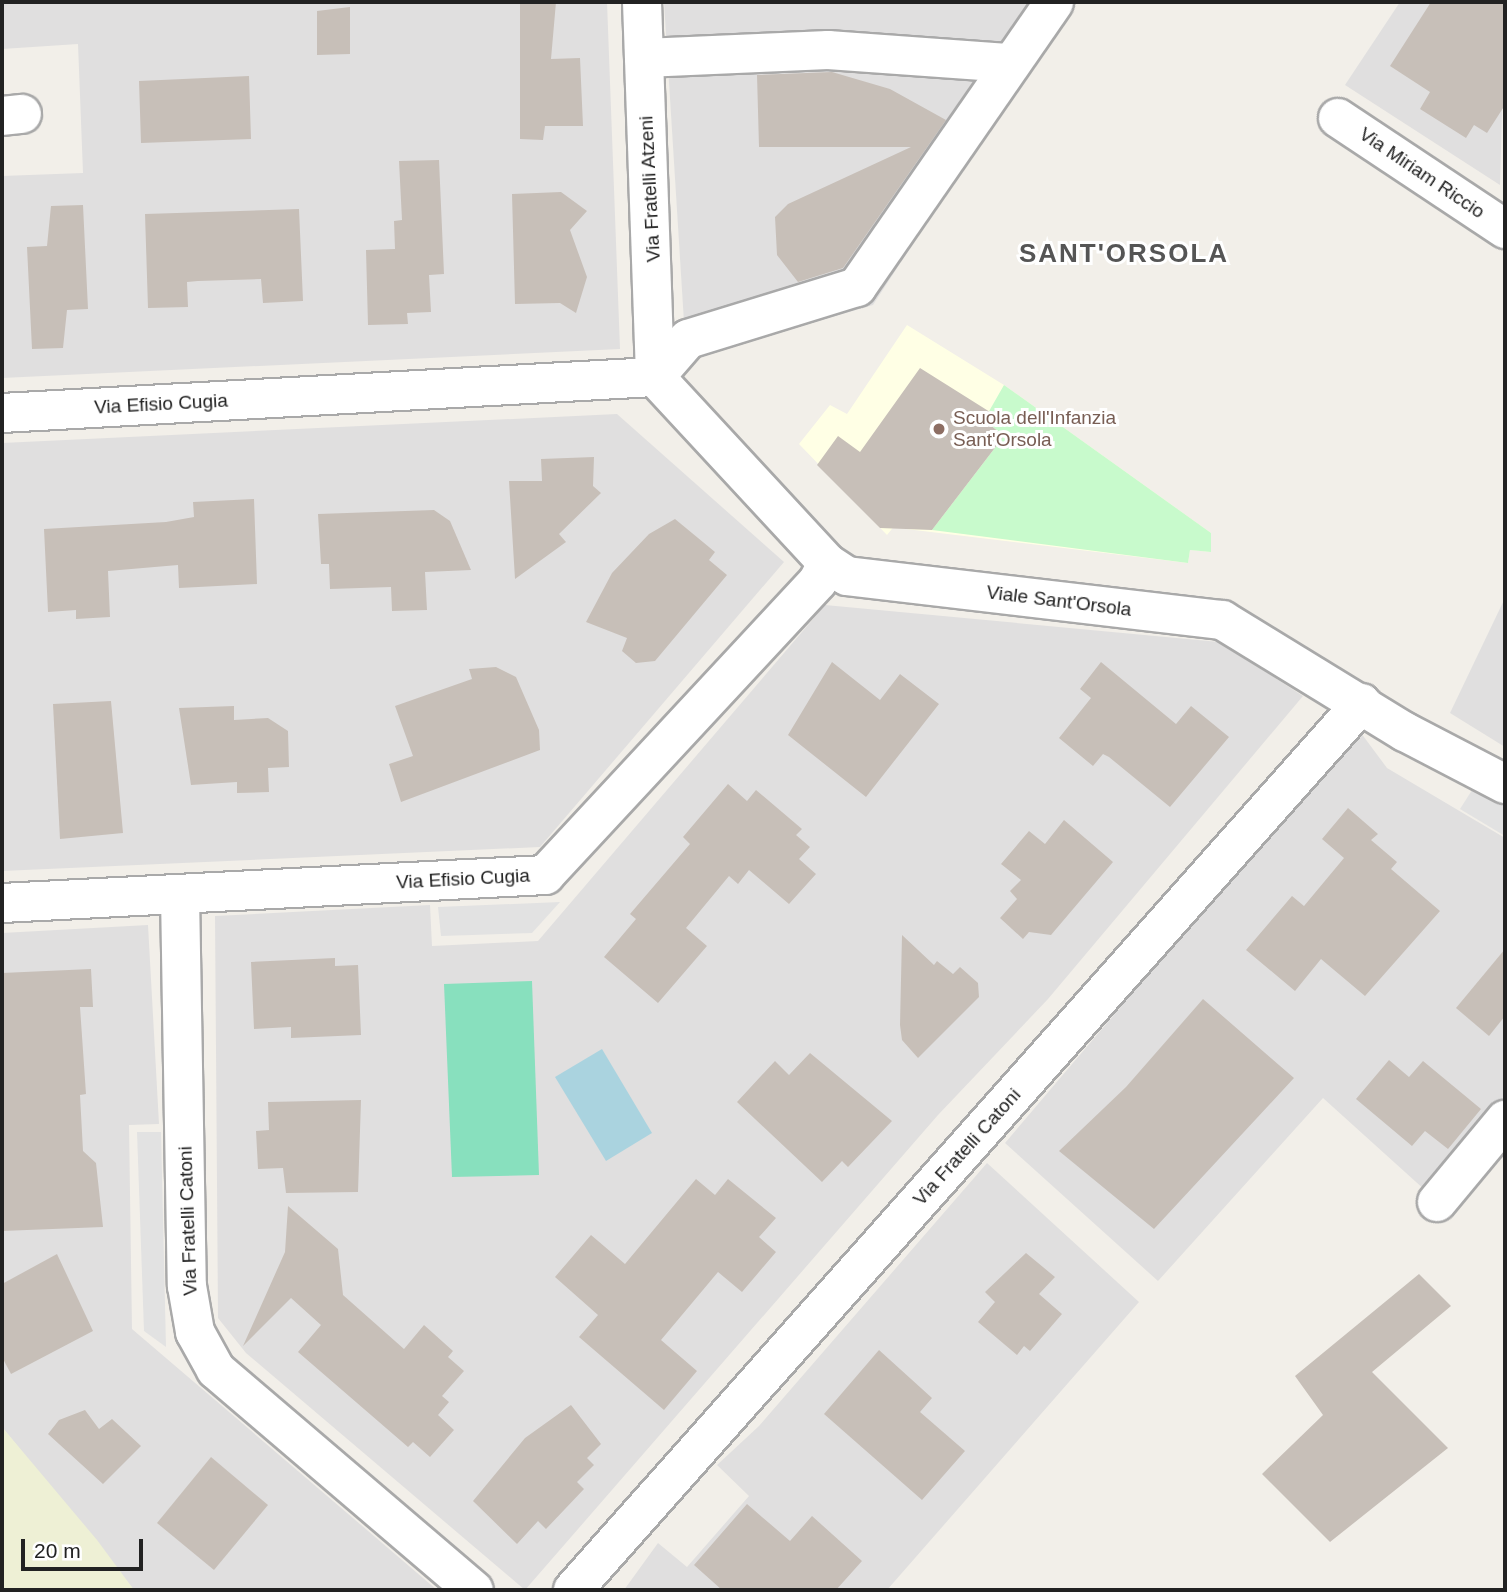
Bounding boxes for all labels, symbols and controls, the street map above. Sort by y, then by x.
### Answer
street label: Via Fratelli Atzeni [635,115,665,263]
street label: Via Miriam Riccio [1355,123,1489,223]
district label: SANT'ORSOLA [1020,238,1228,270]
street label: Via Efisio Cugia [94,389,228,419]
place label: Scuola dell'Infanzia Sant'Orsola [953,407,1116,451]
marker: Scuola dell'Infanzia Sant'Orsola [931,421,947,437]
street label: Viale Sant'Orsola [985,581,1133,621]
street label: Via Efisio Cugia [396,864,530,894]
street label: Via Fratelli Catoni [908,1084,1026,1210]
street label: Via Fratelli Catoni [174,1146,202,1296]
scale bar [24,1526,147,1570]
text: 20 m [34,1539,81,1562]

